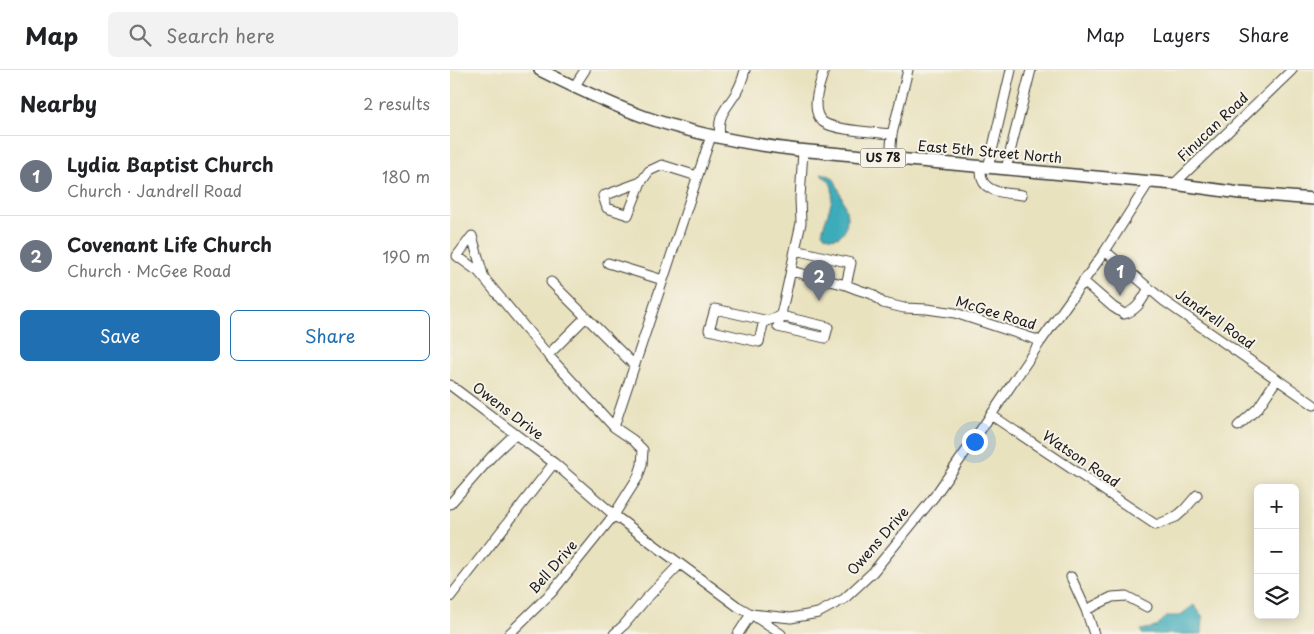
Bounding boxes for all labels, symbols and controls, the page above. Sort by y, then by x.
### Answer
search box [108,12,458,57]
text: Map [25,17,78,53]
icon: search [126,21,154,49]
text: Search here [166,21,275,49]
text: Map [1086,21,1125,48]
text: Layers [1153,21,1210,48]
text: Share [1238,21,1289,48]
text: Nearby [20,87,97,119]
street label: Finucan Road [1172,87,1253,166]
text: 2 results [363,91,430,115]
street label: East 5th Street North [917,135,1063,168]
road number: US 78 [860,148,906,168]
text: Lydia Baptist Church [67,150,274,178]
text: 1 [32,164,40,188]
text: 180 m [382,164,430,188]
text: Church · Jandrell Road [67,178,242,202]
text: Covenant Life Church [67,230,272,258]
text: 2 [30,244,42,268]
text: 190 m [382,244,430,268]
pin: 1 [1104,255,1136,296]
text: Church · McGee Road [67,258,231,282]
pin: 2 [803,260,835,301]
street label: Jandrell Road [1171,283,1259,354]
street label: McGee Road [953,290,1039,335]
button: Save [20,310,220,361]
button: Share [230,310,430,361]
street label: Owens Drive [468,377,548,444]
street label: Watson Road [1038,425,1124,492]
your location [962,429,988,455]
map controls [1254,484,1299,619]
button: + [1254,484,1299,529]
street label: Owens Drive [842,502,913,579]
button: − [1254,529,1299,574]
street label: Bell Drive [523,535,582,598]
button: layers [1254,574,1299,619]

